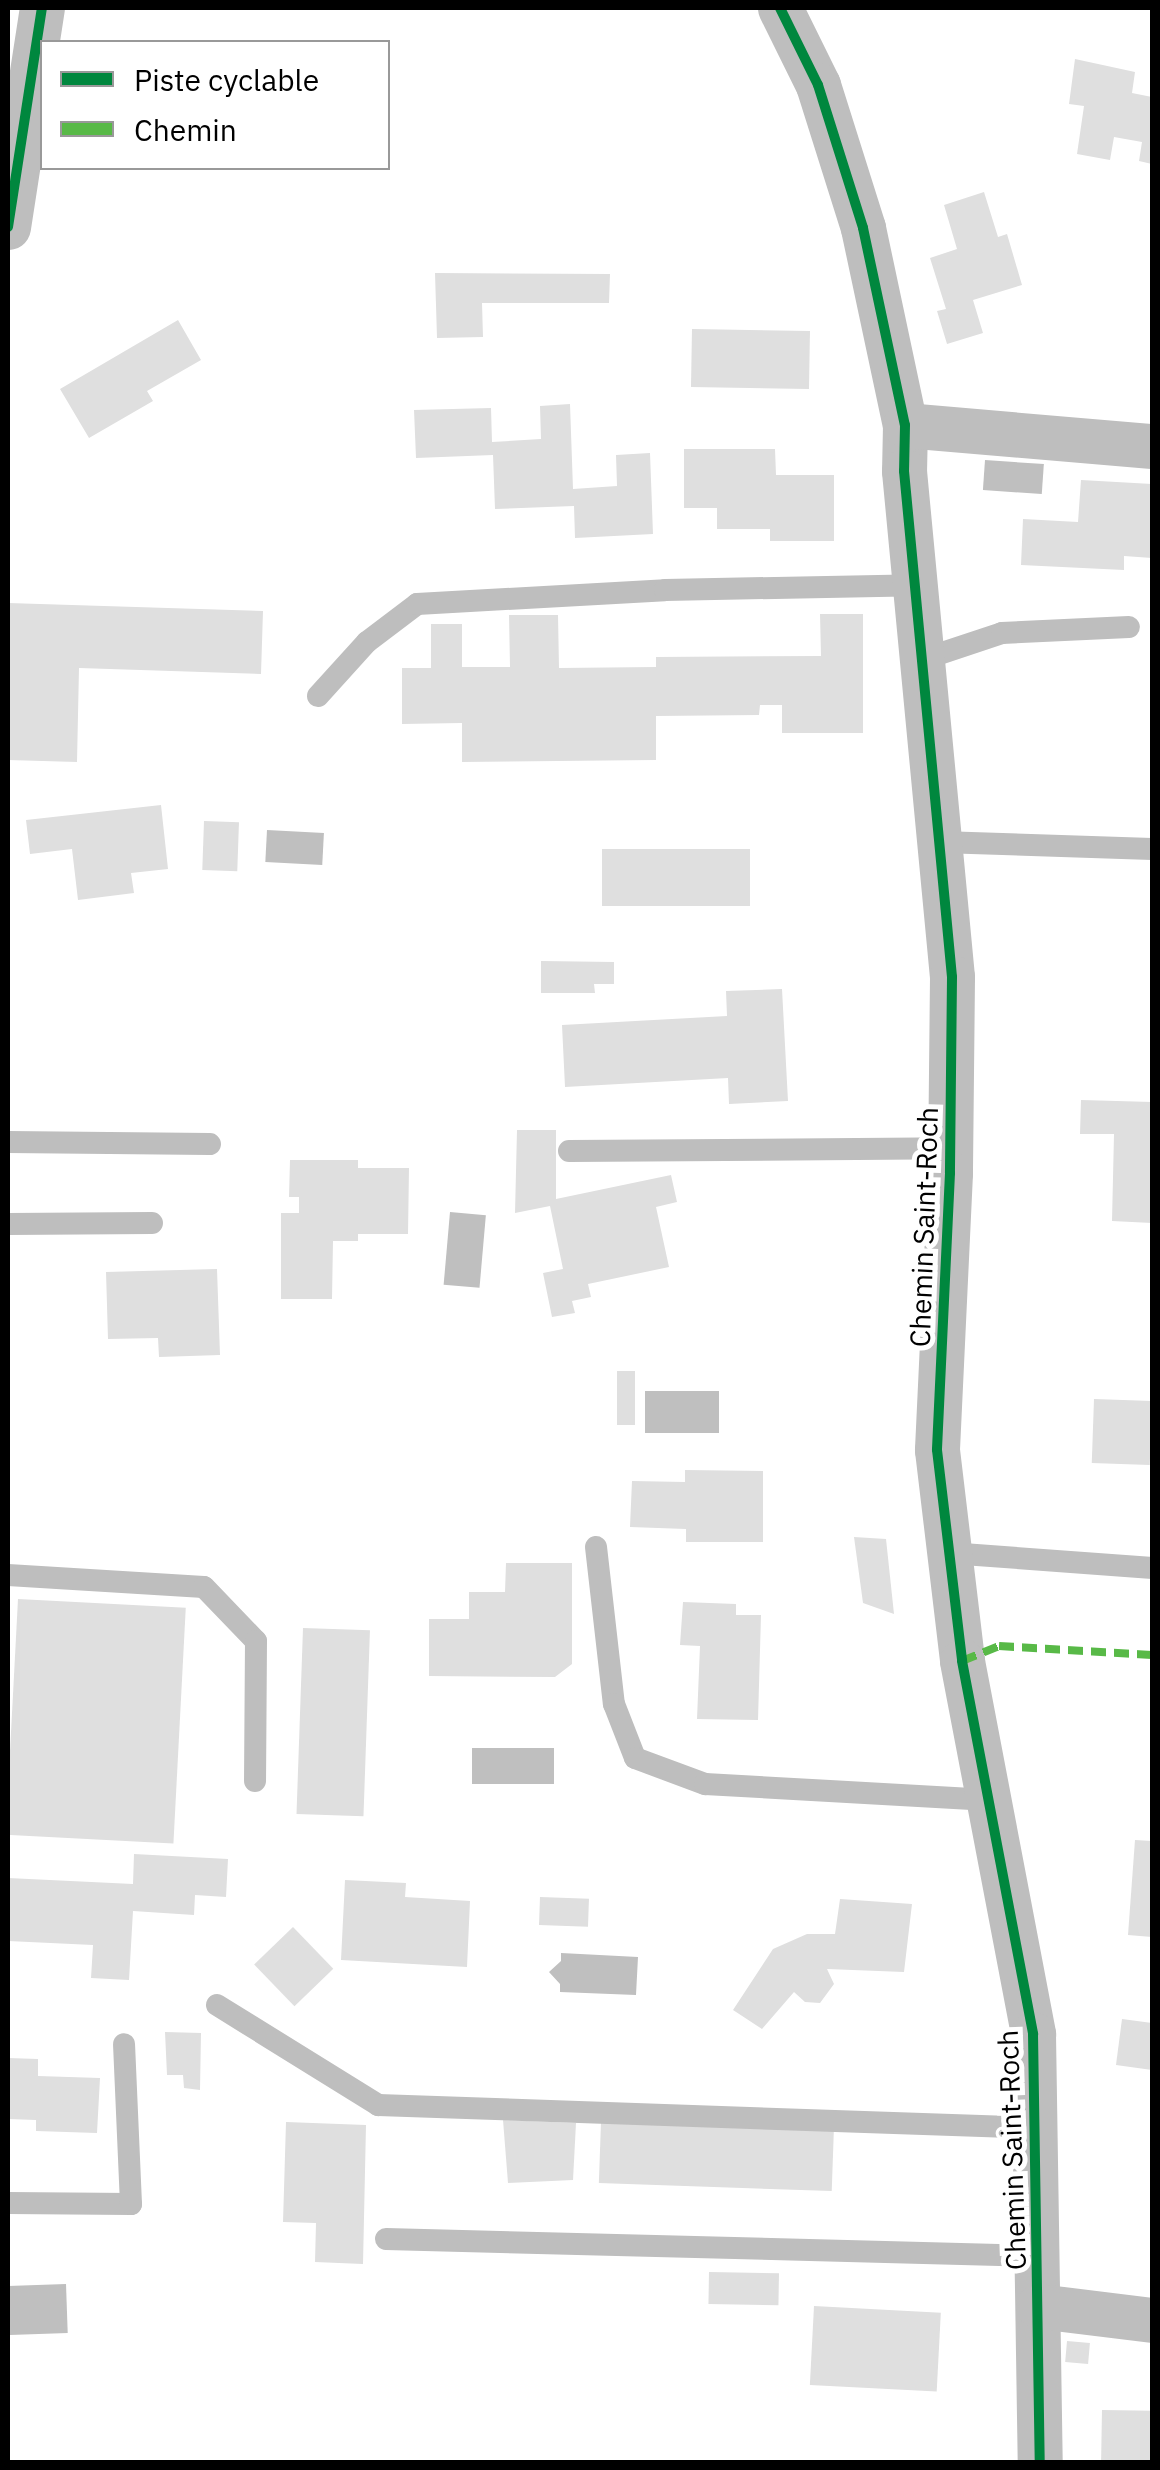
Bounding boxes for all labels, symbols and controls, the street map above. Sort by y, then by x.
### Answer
legend [40,40,390,170]
text: Piste cyclable [134,60,319,99]
text: Chemin [134,110,237,149]
street label: Chemin Saint-Roch [903,1106,945,1348]
street label: Chemin Saint-Roch [991,2029,1033,2271]

